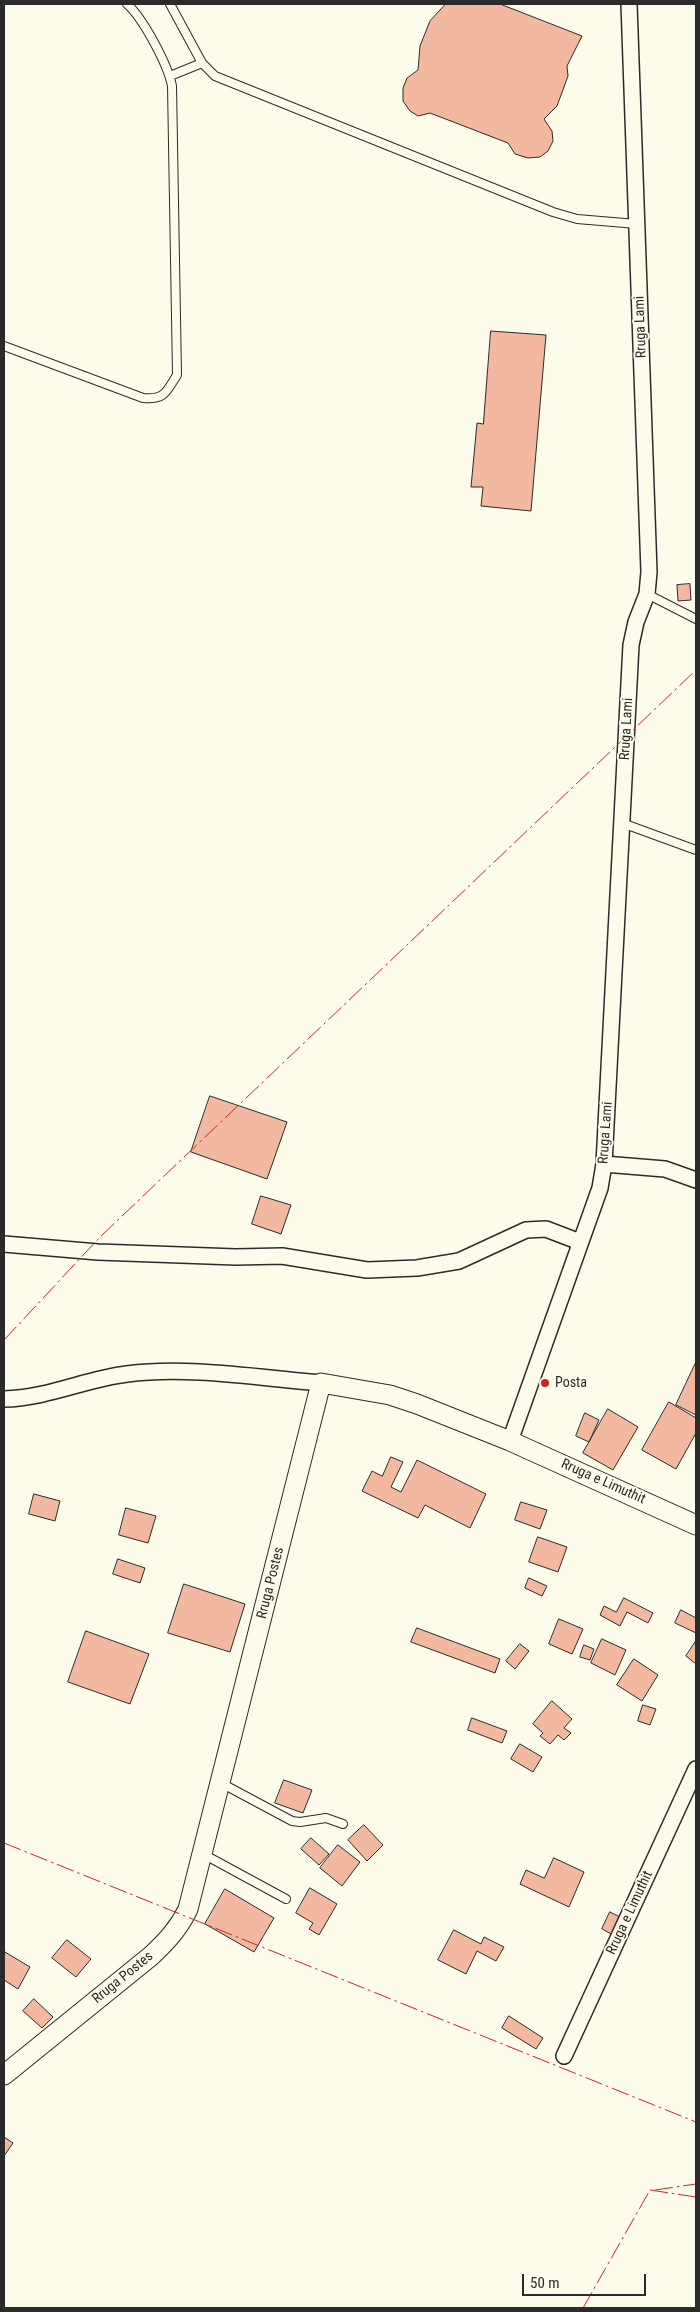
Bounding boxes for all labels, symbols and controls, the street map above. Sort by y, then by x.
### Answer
street label: Rruga Lami [632,296,650,358]
street label: Rruga Lami [617,697,637,761]
street label: Rruga Lami [595,1101,617,1165]
place label: Posta [555,1375,587,1391]
marker: Posta [539,1377,551,1389]
street label: Rruga e Limuthit [558,1456,648,1508]
street label: Rruga Postes [254,1545,288,1621]
street label: Rruga e Limuthit [603,1868,657,1958]
street label: Rruga Postes [89,1948,157,2008]
scale bar [525,2264,649,2296]
text: 50 m [530,2274,560,2292]

